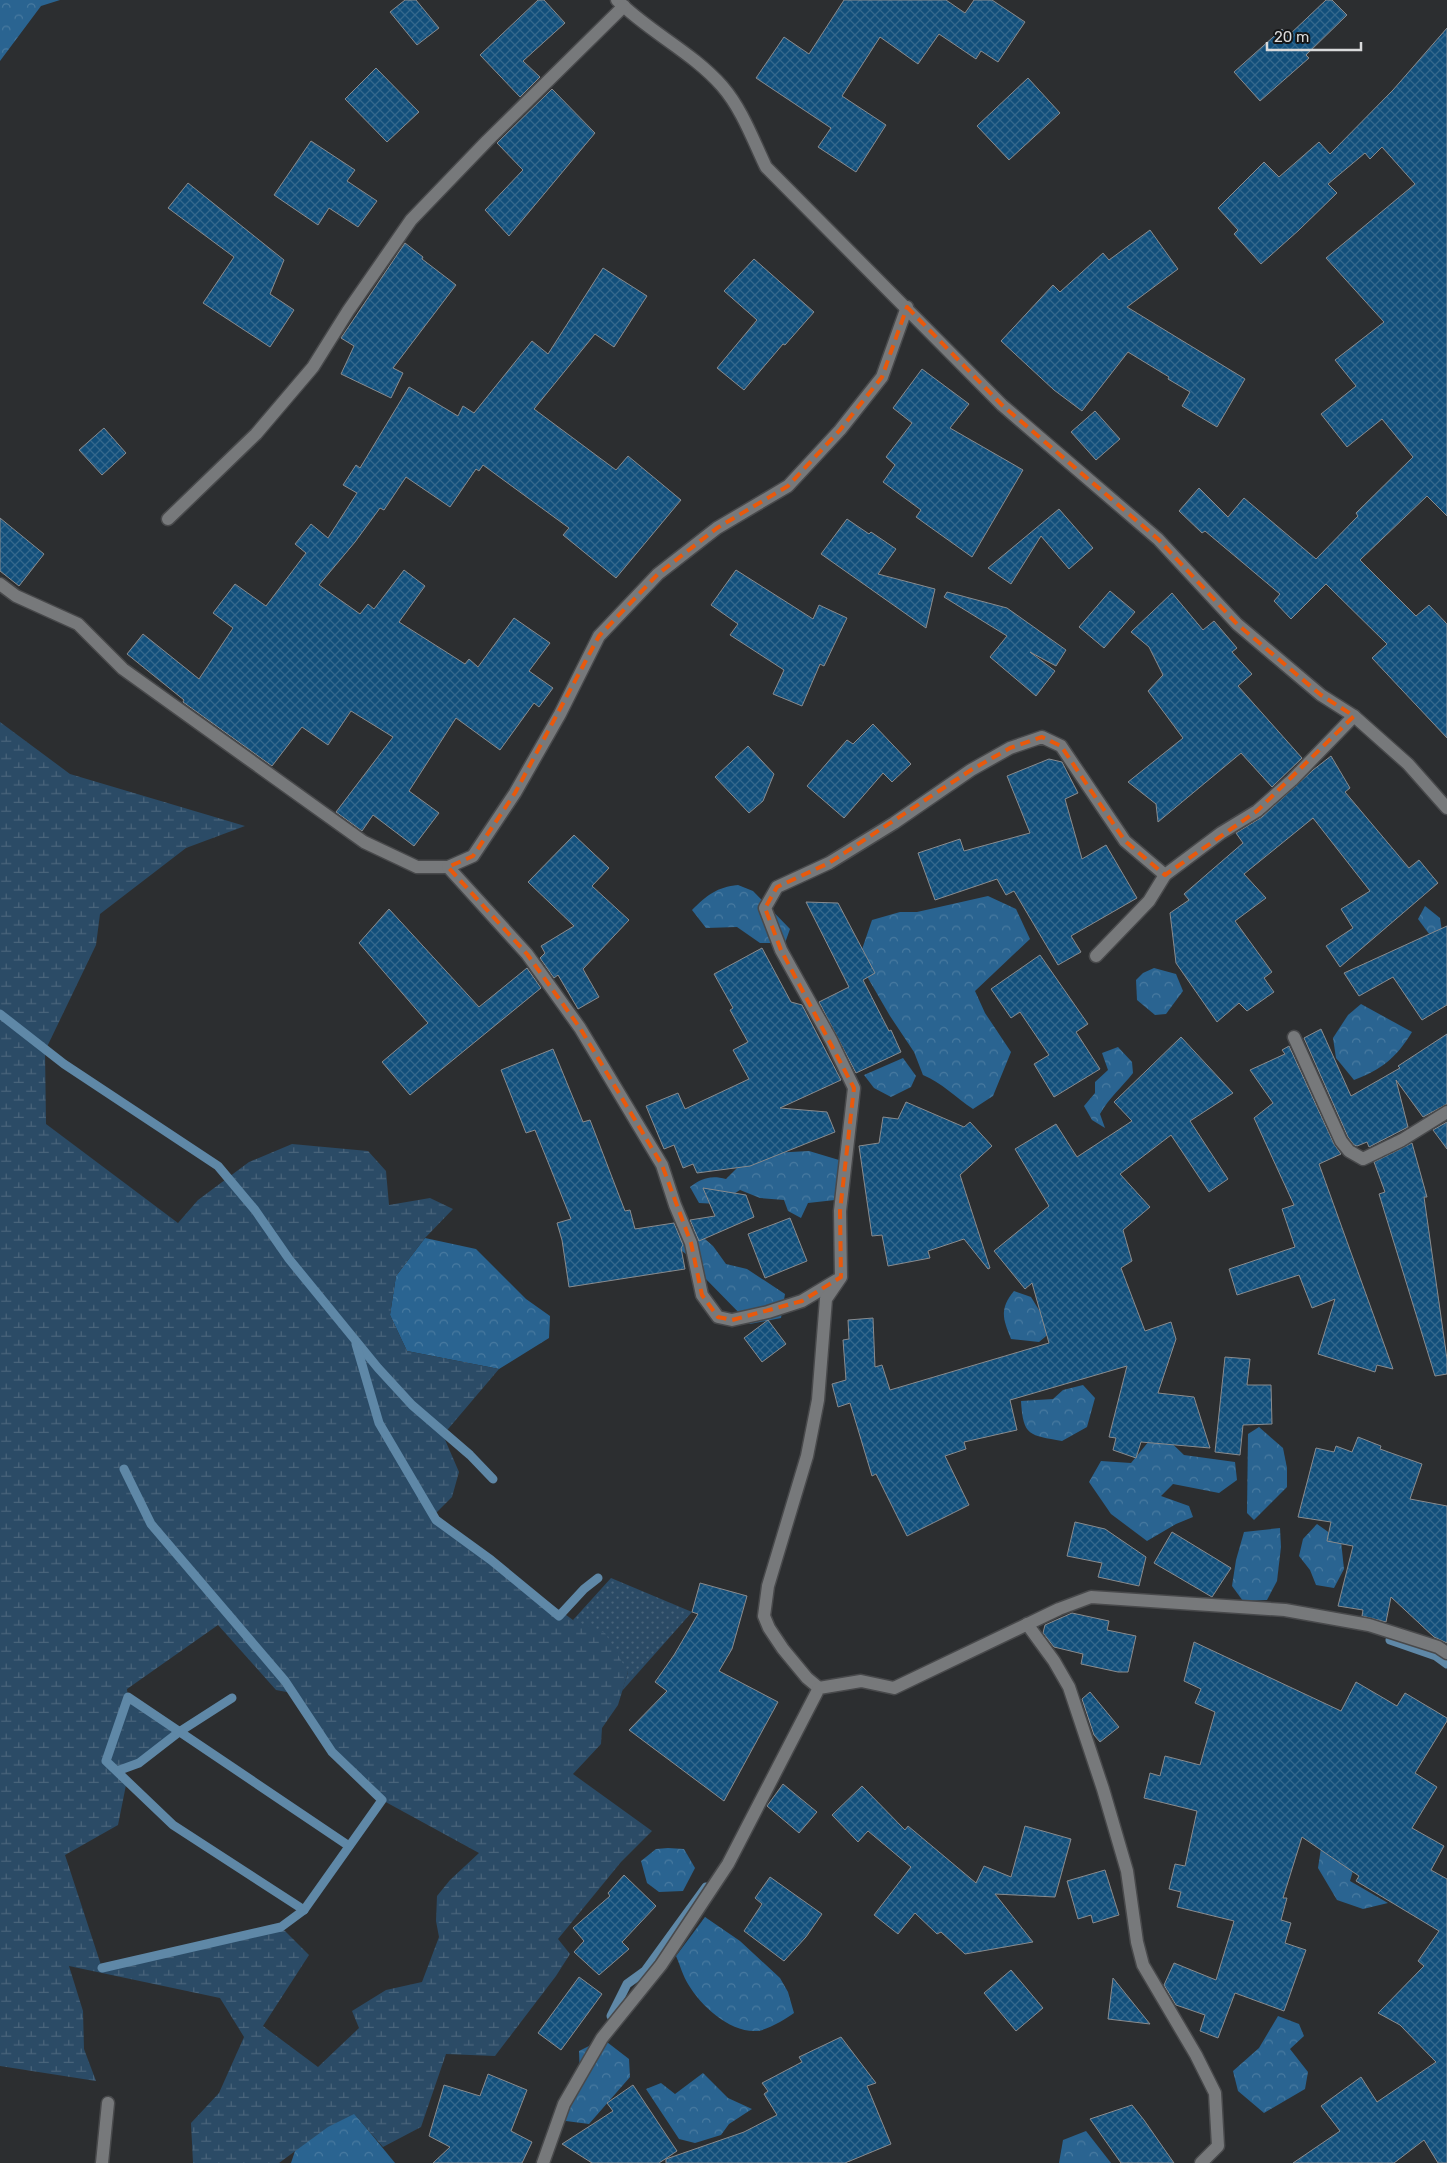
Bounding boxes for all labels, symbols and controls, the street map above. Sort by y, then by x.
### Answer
scale bar [1267,20,1361,52]
text: 20 m [1274,28,1309,46]

